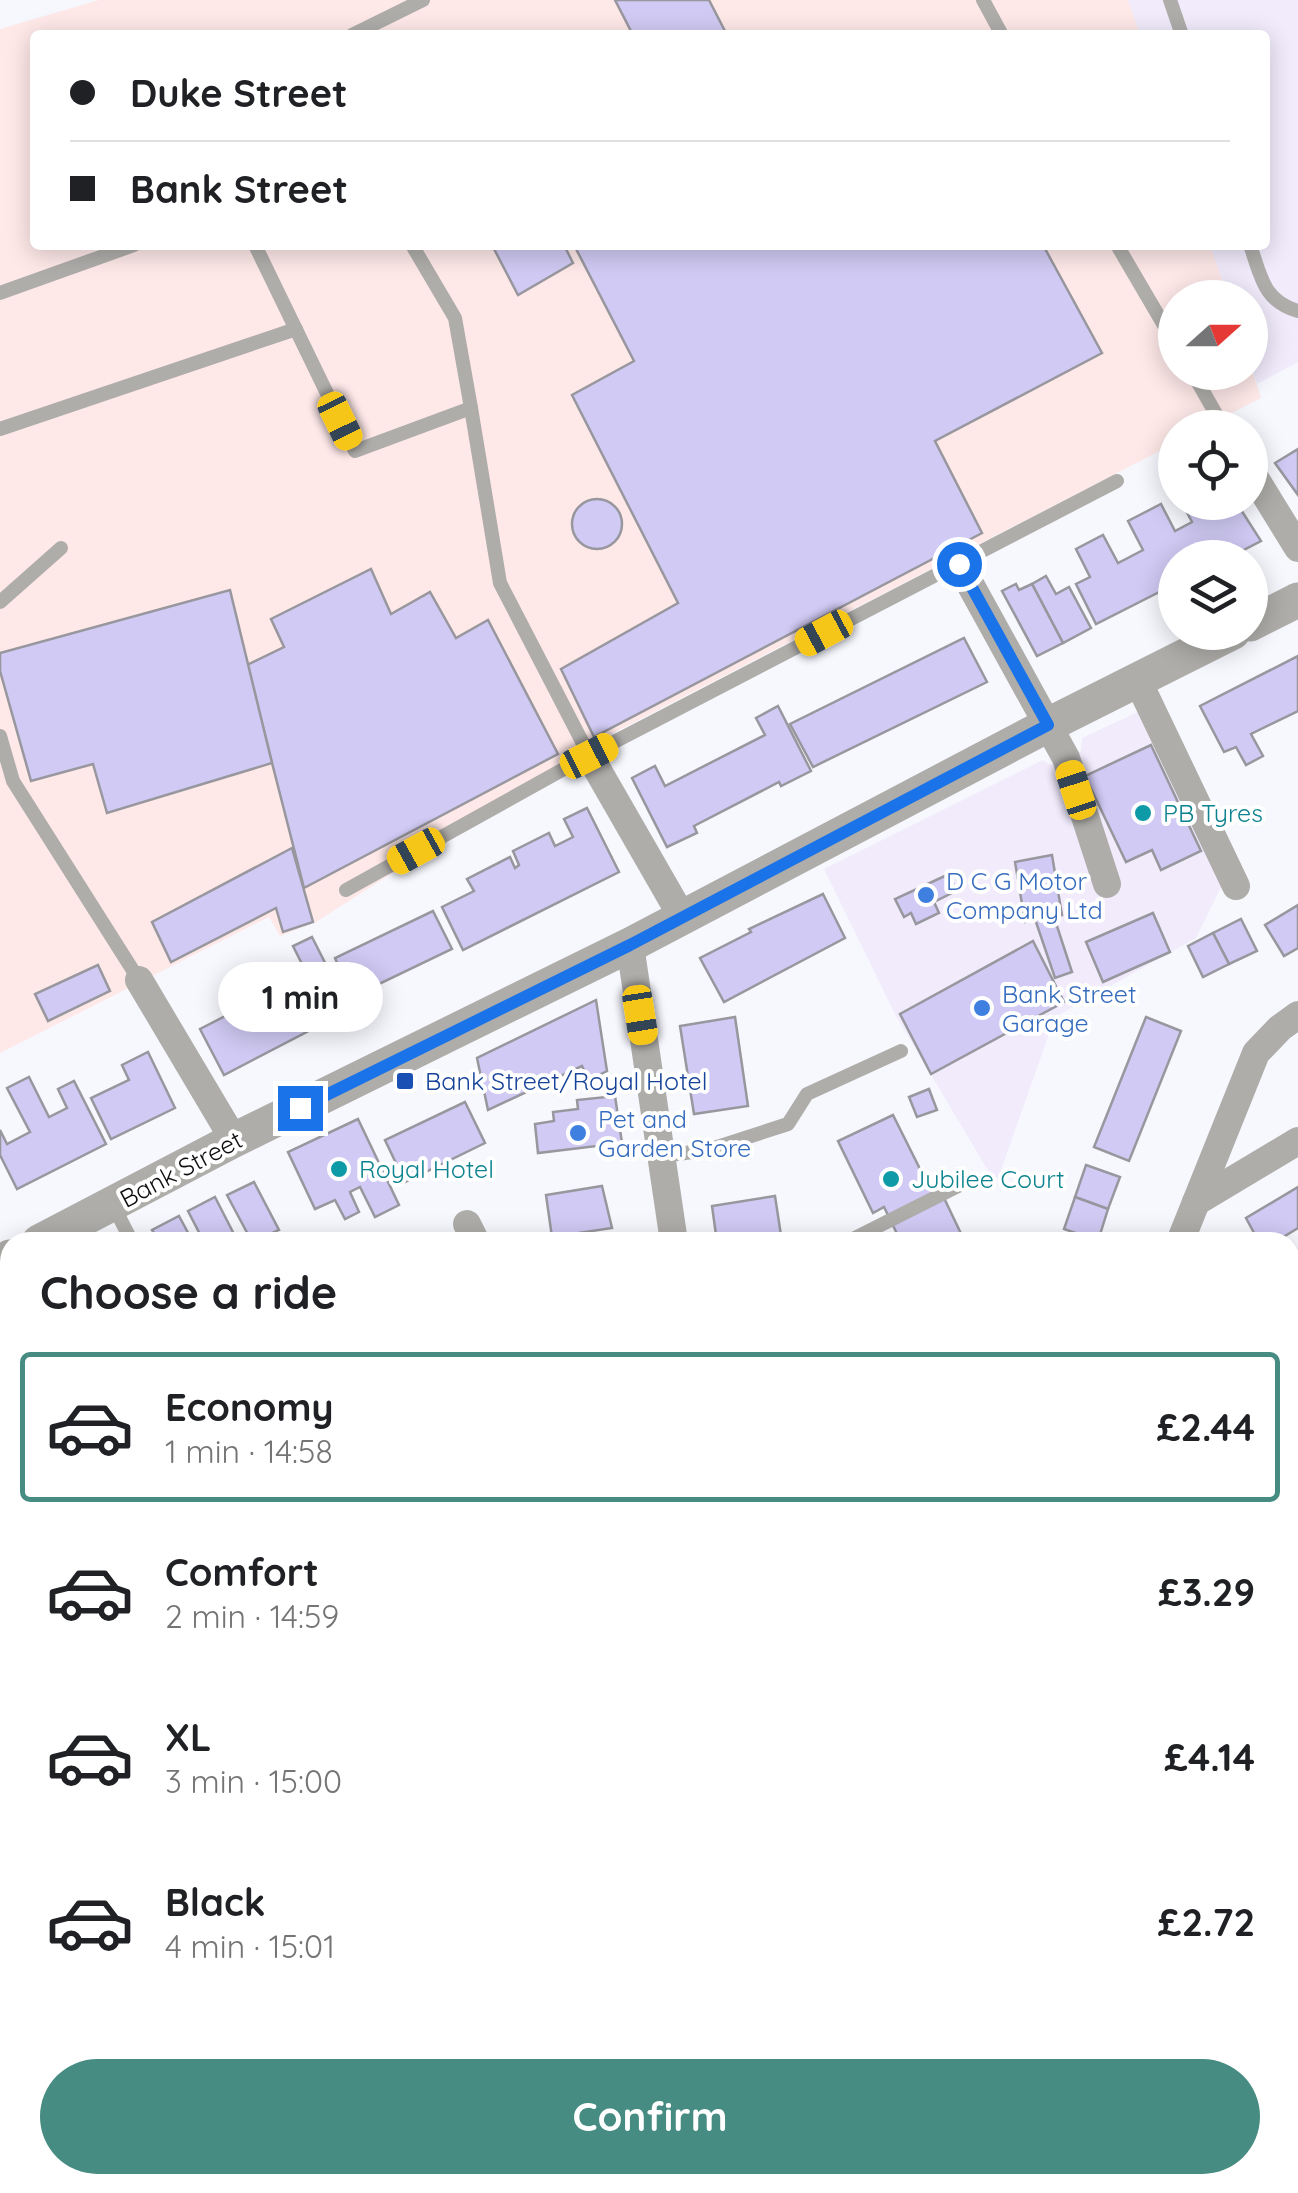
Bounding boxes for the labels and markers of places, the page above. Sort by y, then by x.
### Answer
place label: PB Tyres [1163,797,1263,828]
marker: PB Tyres [1132,802,1154,824]
place label: D C G Motor Company Ltd [946,865,1103,925]
marker: D C G Motor Company Ltd [915,884,937,906]
place label: Bank Street Garage [1002,978,1136,1038]
marker: Bank Street Garage [971,997,993,1019]
place label: Bank Street/Royal Hotel [425,1065,707,1096]
marker: Bank Street/Royal Hotel [394,1070,416,1092]
place label: Pet and Garden Store [598,1103,751,1163]
marker: Pet and Garden Store [567,1122,589,1144]
place label: Royal Hotel [359,1153,494,1184]
marker: Royal Hotel [328,1158,350,1180]
place label: Jubilee Court [911,1163,1064,1194]
marker: Jubilee Court [880,1168,902,1190]

